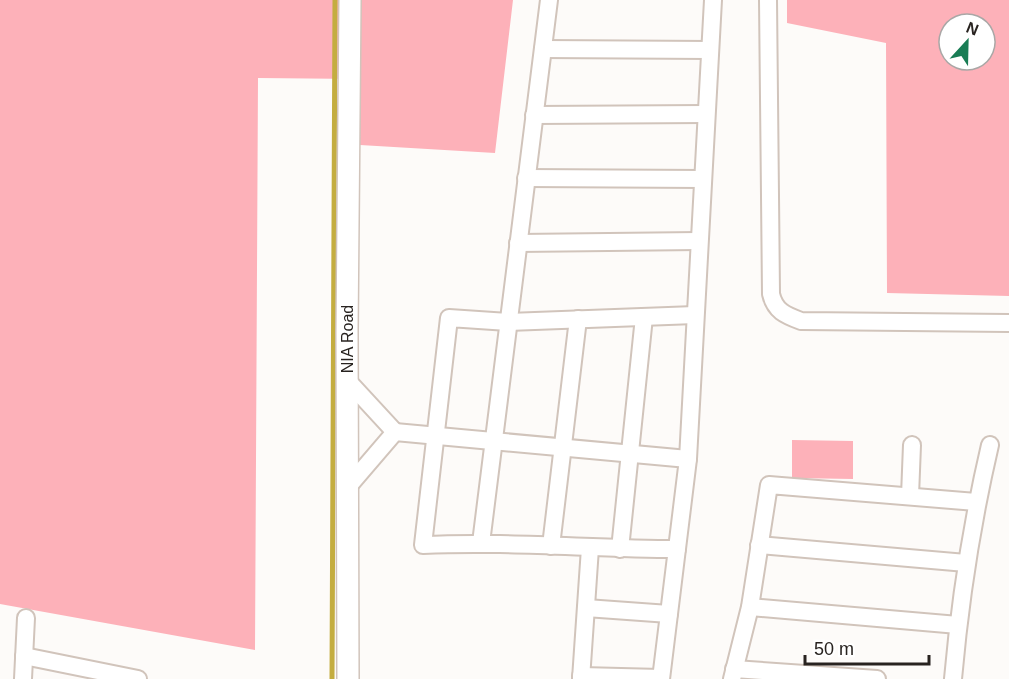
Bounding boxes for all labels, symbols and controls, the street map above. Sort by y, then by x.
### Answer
north arrow [937,12,997,72]
text: N [964,19,981,39]
street label: NIA Road [339,305,356,373]
scale bar [805,628,930,666]
text: 50 m [814,639,854,659]

